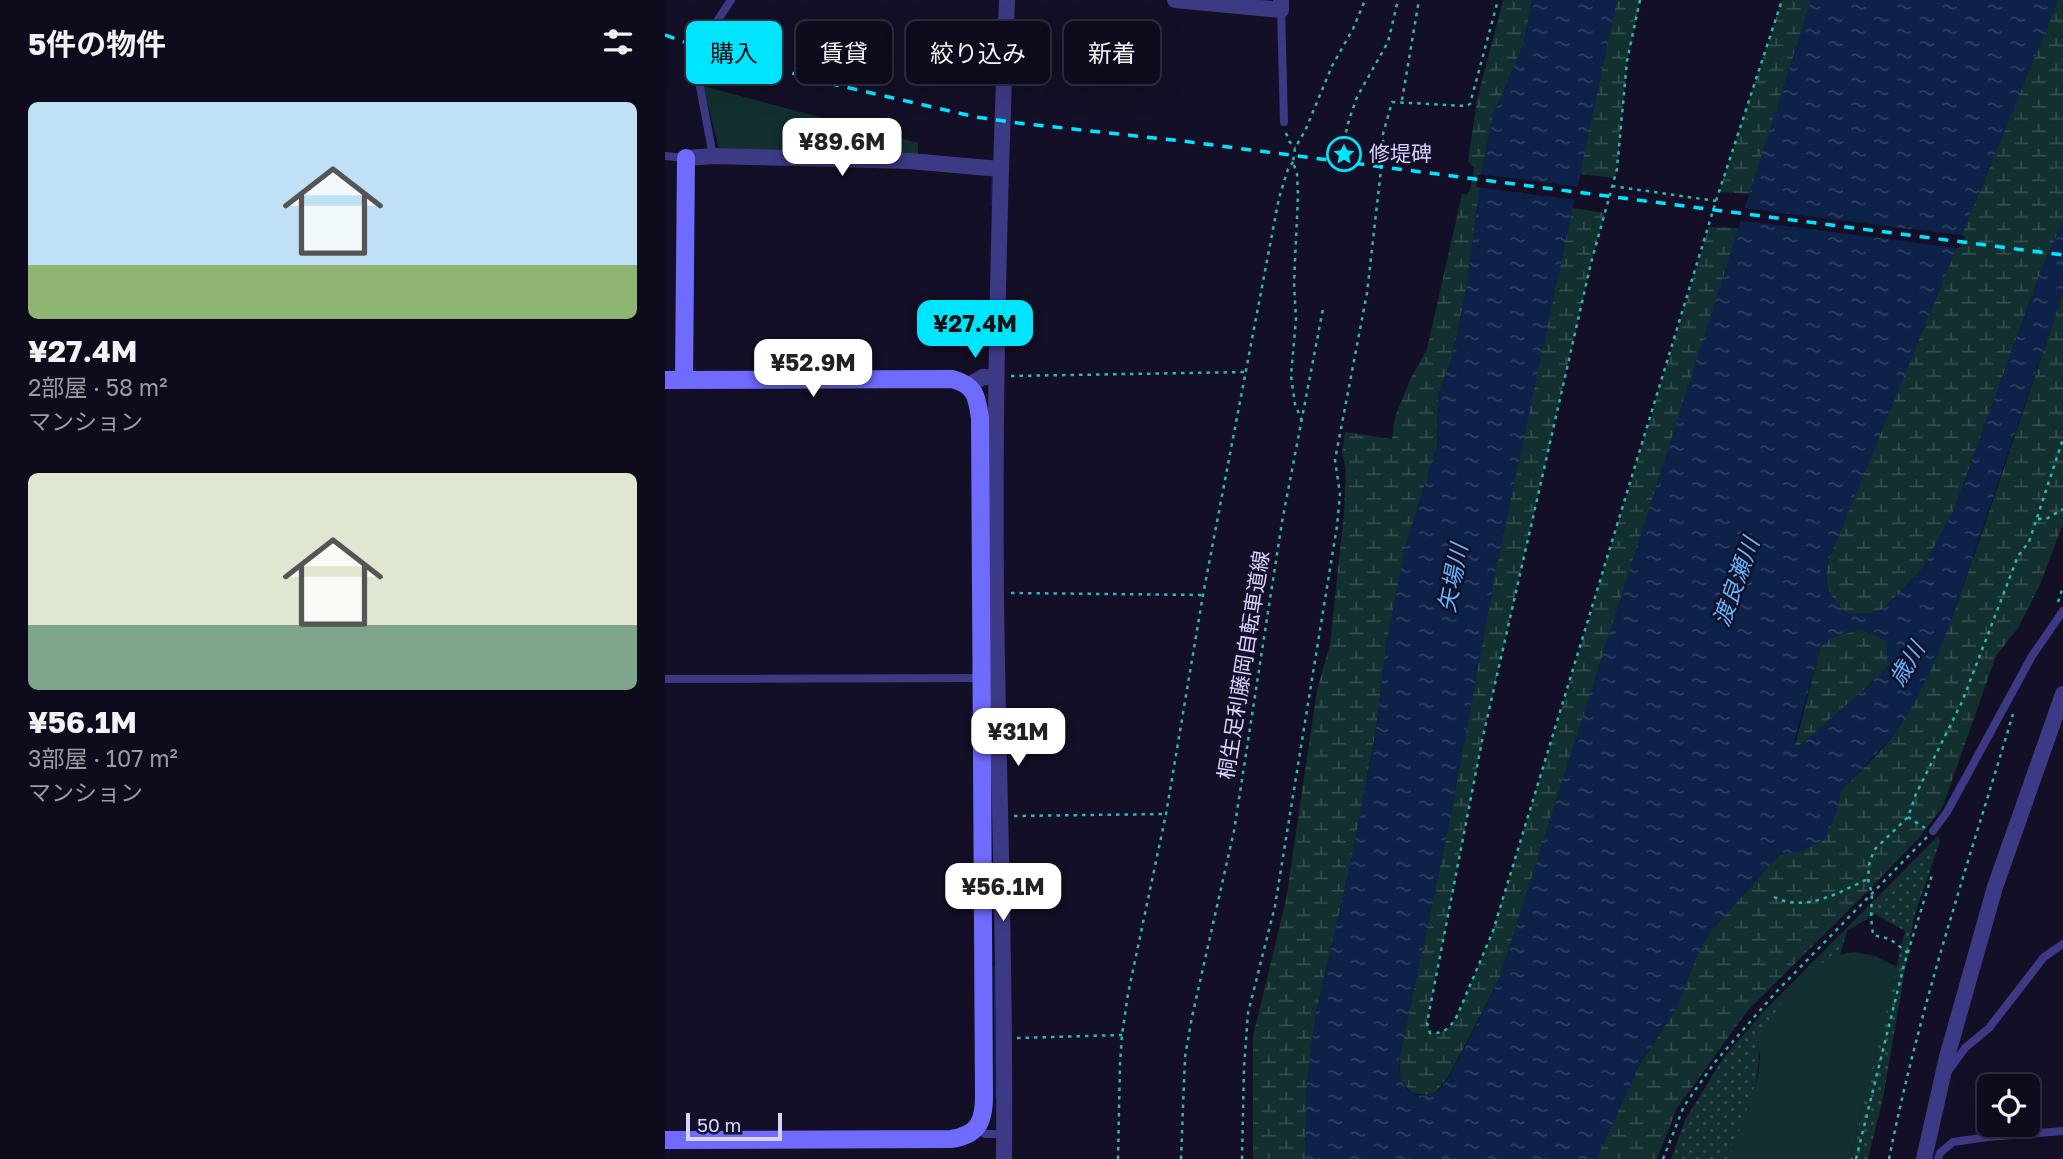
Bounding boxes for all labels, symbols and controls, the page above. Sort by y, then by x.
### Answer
chip: 購入 [686,21,782,84]
chip: 賃貸 [796,21,892,84]
chip: 絞り込み [906,21,1050,84]
chip: 新着 [1064,21,1160,84]
icon: filters [599,23,637,61]
text: 5件の物件 [28,26,166,62]
pin: ¥89.6M [785,118,899,178]
text: ¥89.6M [799,127,885,155]
place icon: 修堤碑 [1325,135,1363,173]
place label: 修堤碑 [1369,140,1432,166]
icon: home [270,148,396,274]
pin: ¥27.4M [918,300,1032,360]
text: ¥27.4M [933,309,1017,337]
text: ¥27.4M [28,333,138,369]
pin: ¥52.9M [756,340,870,399]
text: ¥52.9M [770,348,856,376]
text: 2部屋 · 58 m² [28,373,168,401]
text: マンション [28,407,143,435]
icon: home [270,519,396,645]
water label: 渡良瀬川 [1706,531,1765,630]
water label: 矢場川 [1432,538,1473,614]
street label: 桐生足利藤岡自転車道線 [1212,549,1274,781]
water label: 歳川 [1882,634,1932,690]
text: ¥56.1M [28,704,137,740]
pin: ¥31M [977,708,1059,768]
text: ¥31M [987,717,1049,745]
text: 3部屋 · 107 m² [28,744,178,772]
text: マンション [28,778,143,806]
pin: ¥56.1M [946,864,1060,923]
text: ¥56.1M [961,872,1045,900]
map controls [1977,1074,2040,1137]
button: locate [1977,1074,2040,1137]
scale bar [686,1110,782,1142]
text: 50 m [697,1113,741,1136]

